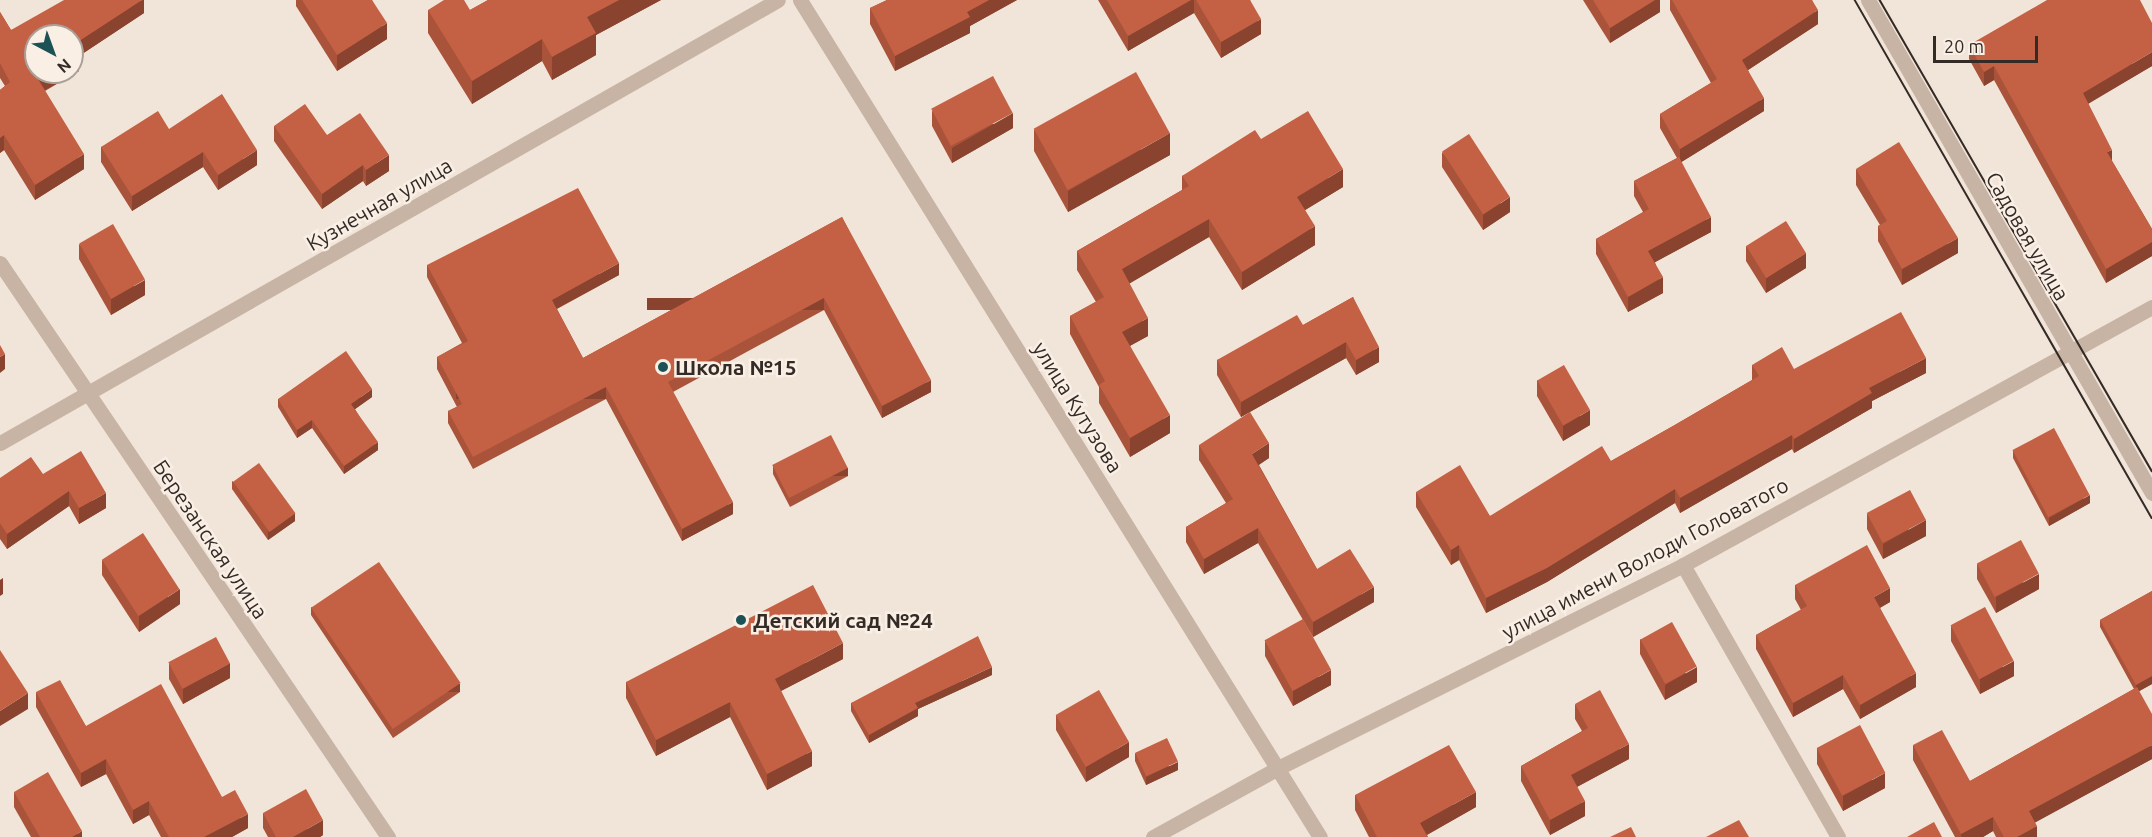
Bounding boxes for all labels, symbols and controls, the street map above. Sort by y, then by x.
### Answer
north arrow [24,24,84,84]
scale bar [1936,24,2041,62]
text: 20 m [1944,36,1984,56]
text: N [54,55,75,77]
street label: Кузнечная улица [302,152,456,256]
street label: Садовая улица [1981,167,2075,305]
street label: улица Кутузова [1028,337,1128,477]
place label: Школа №15 [675,354,797,380]
marker: Школа №15 [656,360,670,374]
street label: Березанская улица [148,455,274,623]
street label: улица имени Володи Головатого [1497,472,1793,644]
place label: Детский сад №24 [753,607,933,633]
marker: Детский сад №24 [734,613,748,627]

